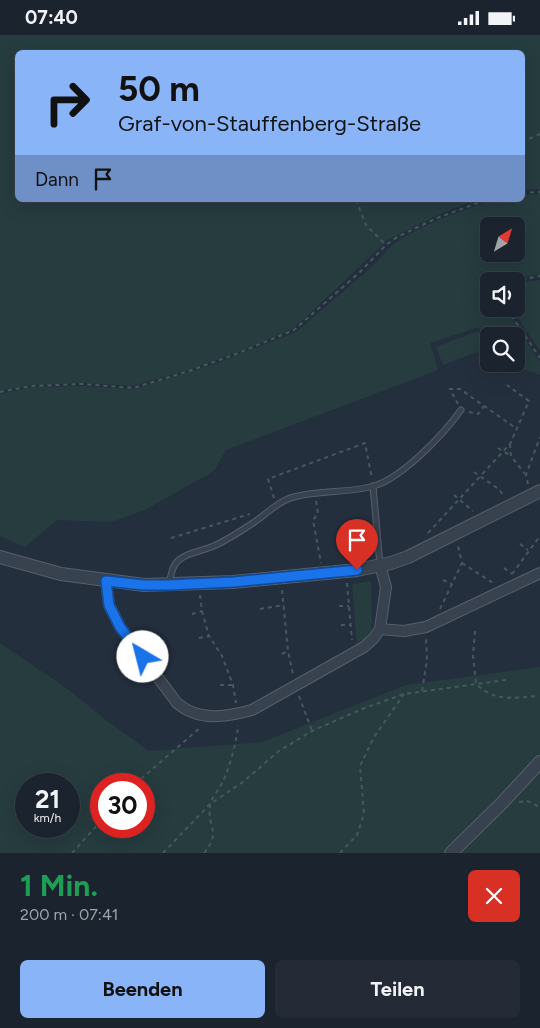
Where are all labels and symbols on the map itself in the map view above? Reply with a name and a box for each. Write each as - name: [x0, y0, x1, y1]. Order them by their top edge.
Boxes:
- north arrow: [480, 217, 525, 263]
- pin: [336, 519, 378, 570]
- position arrow: [116, 630, 168, 682]
- speed limit sign: 30: [90, 773, 155, 838]

